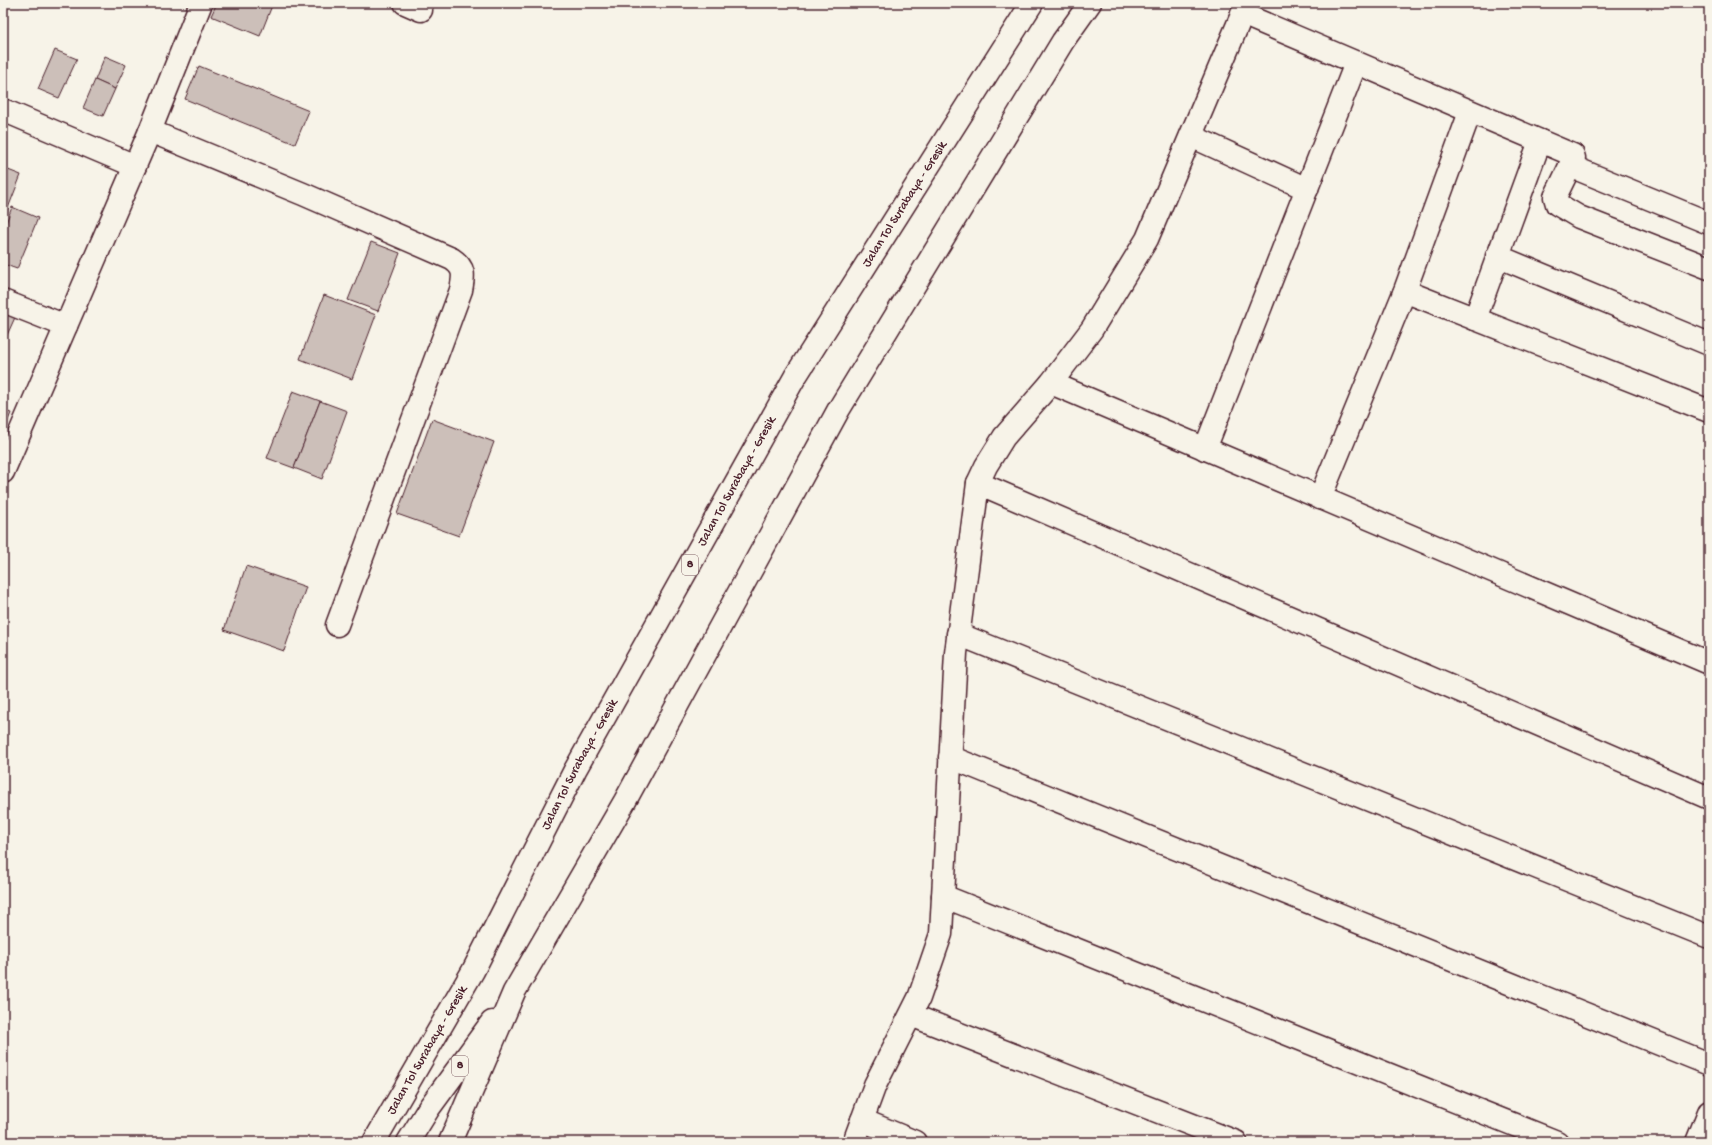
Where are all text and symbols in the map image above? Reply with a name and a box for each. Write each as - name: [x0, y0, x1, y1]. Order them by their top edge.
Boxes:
- street label: Jalan Tol Surabaya - Gresik: [859, 137, 951, 270]
- street label: Jalan Tol Surabaya - Gresik: [694, 413, 780, 549]
- road number: 8: [682, 555, 698, 575]
- street label: Jalan Tol Surabaya - Gresik: [538, 695, 621, 832]
- street label: Jalan Tol Surabaya - Gresik: [384, 982, 471, 1117]
- road number: 8: [452, 1056, 468, 1076]

